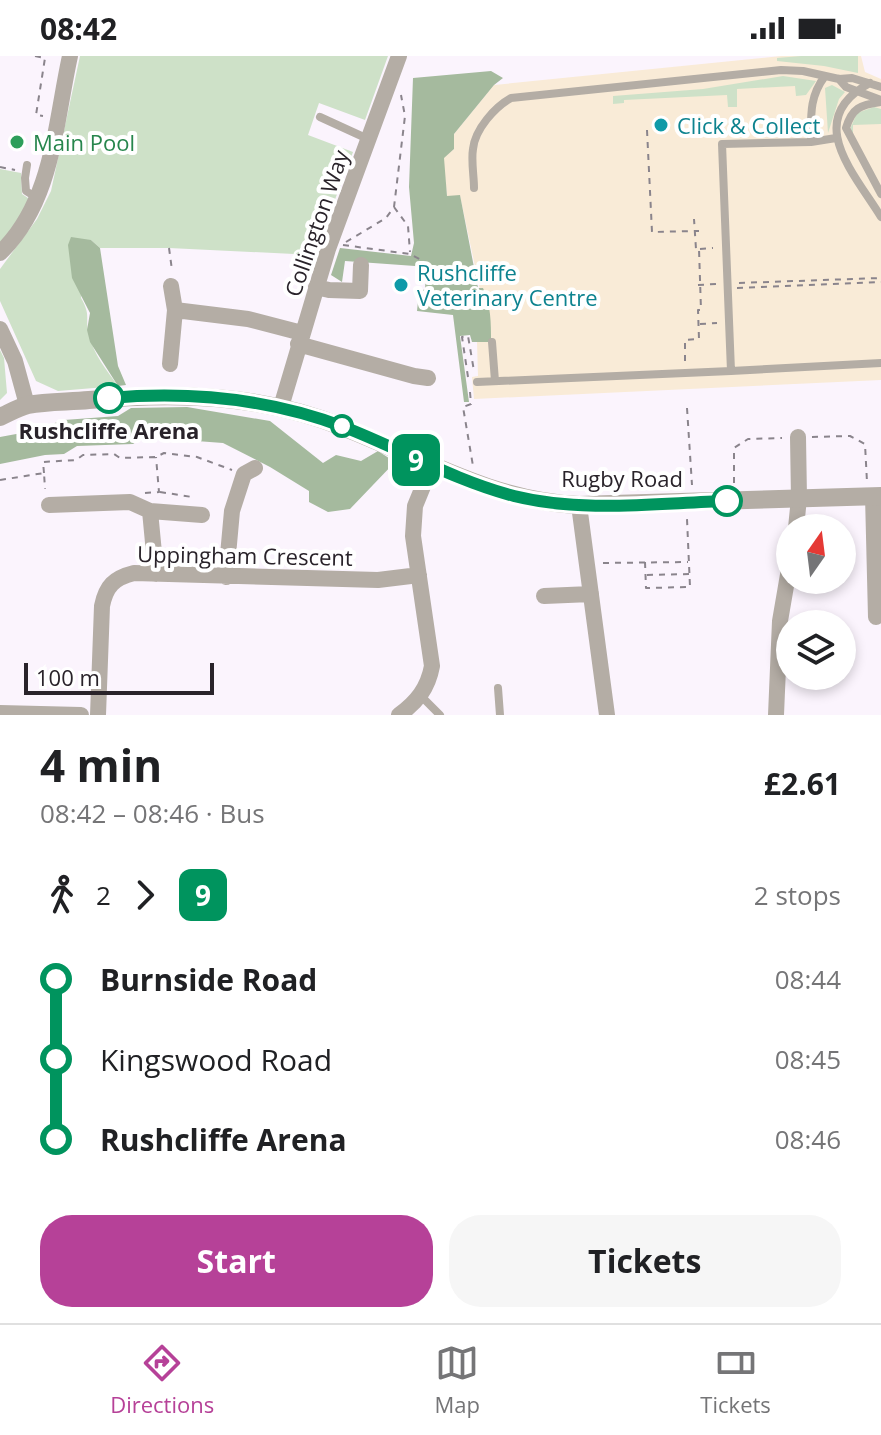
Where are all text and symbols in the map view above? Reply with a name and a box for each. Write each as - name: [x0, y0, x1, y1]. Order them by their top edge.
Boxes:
- text: 08:42: [40, 8, 117, 49]
- place label: Click & Collect: [677, 110, 821, 140]
- marker: Click & Collect: [652, 116, 670, 134]
- place label: Main Pool: [33, 127, 135, 157]
- marker: Main Pool: [8, 133, 26, 151]
- street label: Collington Way: [277, 145, 355, 300]
- place label: Rushcliffe Veterinary Centre: [417, 257, 598, 312]
- marker: Rushcliffe Veterinary Centre: [392, 276, 410, 294]
- marker: Rushcliffe Arena: [94, 383, 124, 413]
- place label: Rushcliffe Arena: [19, 415, 199, 445]
- unlabelled marker: [331, 415, 353, 437]
- line badge: 9: [390, 434, 442, 486]
- text: 9: [408, 441, 424, 479]
- street label: Rugby Road: [561, 463, 683, 493]
- unlabelled marker: [712, 486, 742, 516]
- north arrow: [776, 514, 856, 594]
- map controls: [776, 514, 856, 690]
- street label: Uppingham Crescent: [137, 538, 353, 572]
- button: layers: [776, 610, 856, 690]
- scale bar: [24, 659, 214, 695]
- text: 100 m: [36, 662, 100, 692]
- text: 4 min: [40, 735, 162, 795]
- text: £2.61: [764, 763, 841, 804]
- text: 08:42 – 08:46 · Bus: [40, 795, 265, 831]
- icon: walk: [40, 873, 84, 917]
- icon: forward: [123, 873, 167, 917]
- text: 9: [195, 876, 211, 914]
- text: 2: [96, 877, 111, 913]
- text: 2 stops: [754, 877, 841, 913]
- text: Burnside Road: [100, 959, 317, 1000]
- text: 08:44: [775, 961, 841, 997]
- text: Kingswood Road: [100, 1039, 332, 1080]
- text: 08:45: [775, 1041, 841, 1077]
- text: Rushcliffe Arena: [100, 1119, 347, 1160]
- text: 08:46: [775, 1121, 841, 1157]
- button: Start: [40, 1215, 433, 1307]
- button: Tickets: [449, 1215, 841, 1307]
- tab: Directions: [110, 1341, 214, 1419]
- tab: Map: [435, 1341, 480, 1419]
- tab: Tickets: [700, 1341, 771, 1419]

